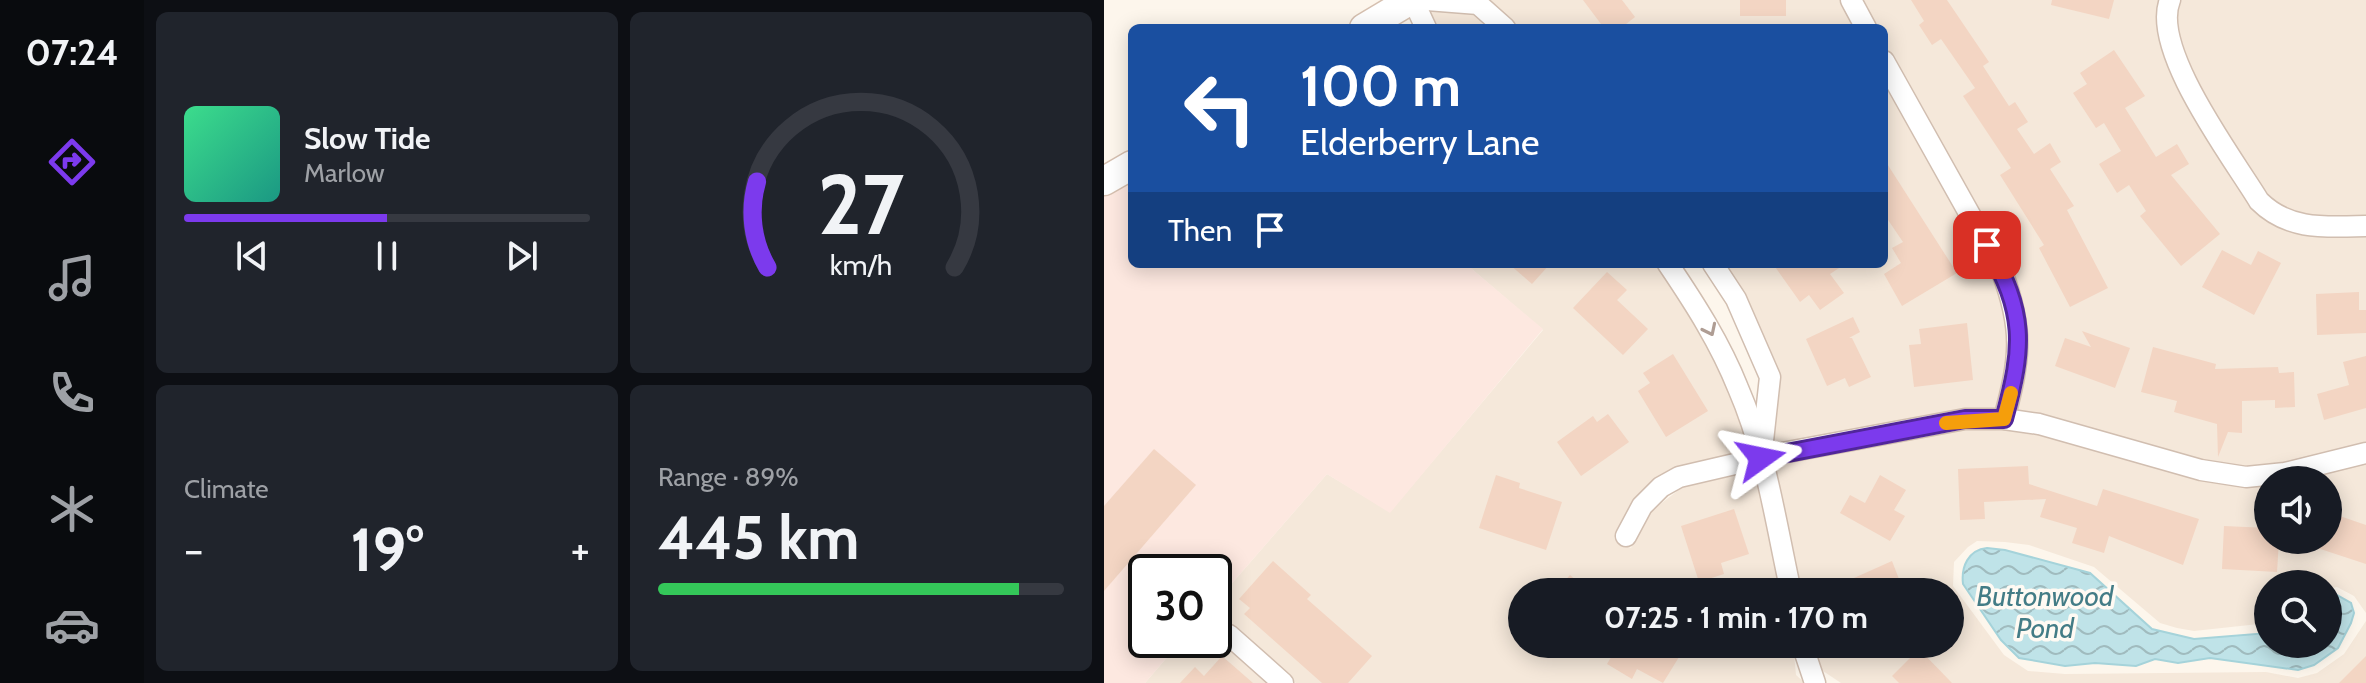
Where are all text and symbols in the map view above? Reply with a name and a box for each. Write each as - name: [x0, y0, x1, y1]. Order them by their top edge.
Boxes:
- text: 07:24: [25, 30, 119, 74]
- text: 100 m: [1300, 52, 1461, 120]
- icon: left: [1168, 56, 1272, 160]
- text: Slow Tide: [304, 120, 431, 157]
- text: Elderberry Lane: [1300, 120, 1539, 164]
- icon: directions: [44, 134, 100, 190]
- text: 27: [818, 154, 904, 255]
- text: Marlow: [304, 157, 385, 189]
- icon: arrive: [1248, 208, 1292, 252]
- pin: [1953, 211, 2021, 279]
- text: Then: [1168, 212, 1232, 249]
- icon: arrive: [1965, 223, 2009, 267]
- icon: previous: [230, 234, 274, 278]
- icon: pause: [365, 234, 409, 278]
- icon: next: [500, 234, 544, 278]
- text: km/h: [830, 247, 892, 282]
- icon: music: [44, 250, 100, 306]
- one-way arrow: [1700, 321, 1716, 336]
- icon: phone: [44, 365, 100, 421]
- position arrow: [1719, 416, 1803, 500]
- text: Range · 89%: [658, 461, 799, 493]
- map controls: [2254, 466, 2342, 658]
- button: sound: [2254, 466, 2342, 554]
- text: Climate: [184, 473, 269, 505]
- icon: climate: [44, 481, 100, 537]
- text: 445 km: [658, 501, 859, 574]
- text: 19°: [350, 513, 424, 586]
- text: −: [184, 523, 203, 576]
- text: +: [571, 523, 590, 576]
- speed limit sign: 30: [1128, 554, 1232, 658]
- button: search: [2254, 570, 2342, 658]
- water label: Buttonwood Pond: [1977, 579, 2115, 645]
- icon: car: [44, 597, 100, 653]
- text: 07:25 · 1 min · 170 m: [1604, 599, 1868, 636]

